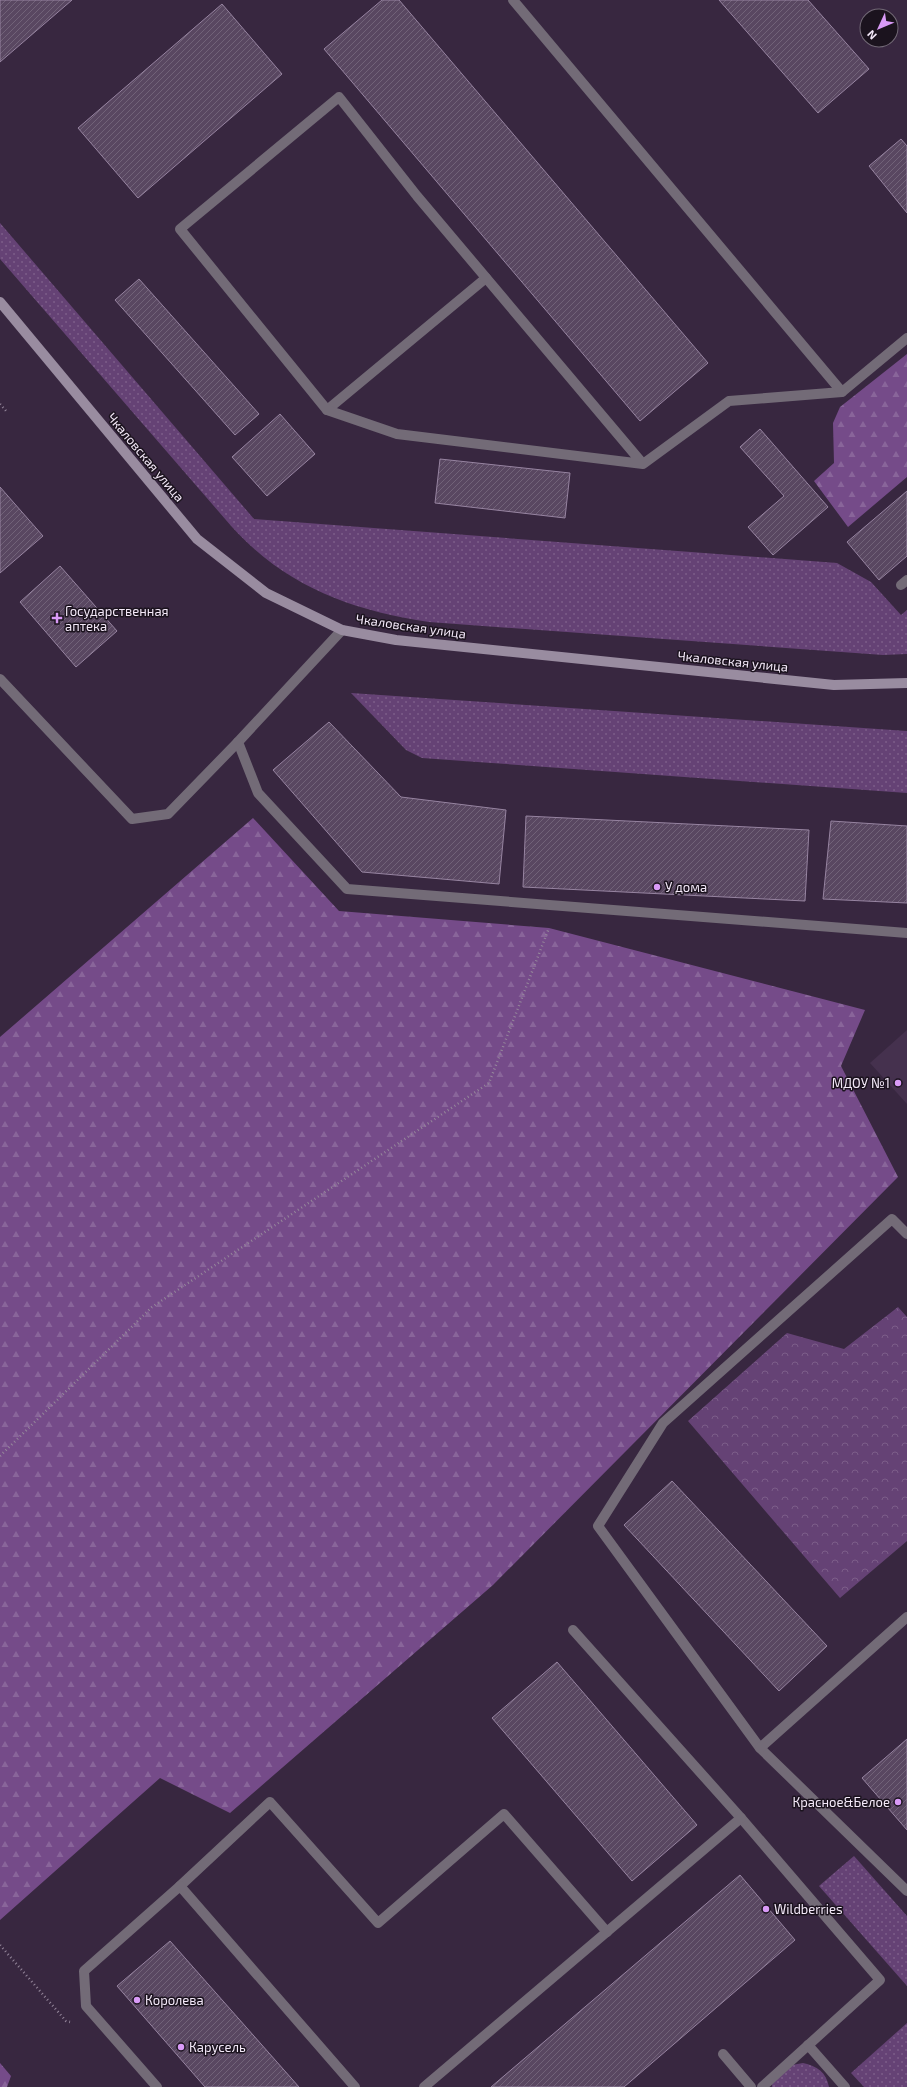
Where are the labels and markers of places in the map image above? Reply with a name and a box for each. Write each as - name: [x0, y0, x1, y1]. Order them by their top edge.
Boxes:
- place label: Государственная аптека: [65, 603, 169, 634]
- marker: Государственная аптека: [52, 613, 62, 623]
- place label: У дома: [665, 879, 707, 895]
- marker: У дома: [652, 882, 662, 892]
- place label: МДОУ №1: [832, 1075, 890, 1091]
- marker: МДОУ №1: [893, 1078, 903, 1088]
- place label: Красное&Белое: [792, 1794, 890, 1810]
- marker: Красное&Белое: [893, 1797, 903, 1807]
- place label: Wildberries: [774, 1901, 842, 1917]
- marker: Wildberries: [761, 1904, 771, 1914]
- place label: Королева: [145, 1992, 204, 2008]
- marker: Королева: [132, 1995, 142, 2005]
- place label: Карусель: [189, 2039, 246, 2055]
- marker: Карусель: [176, 2042, 186, 2052]

